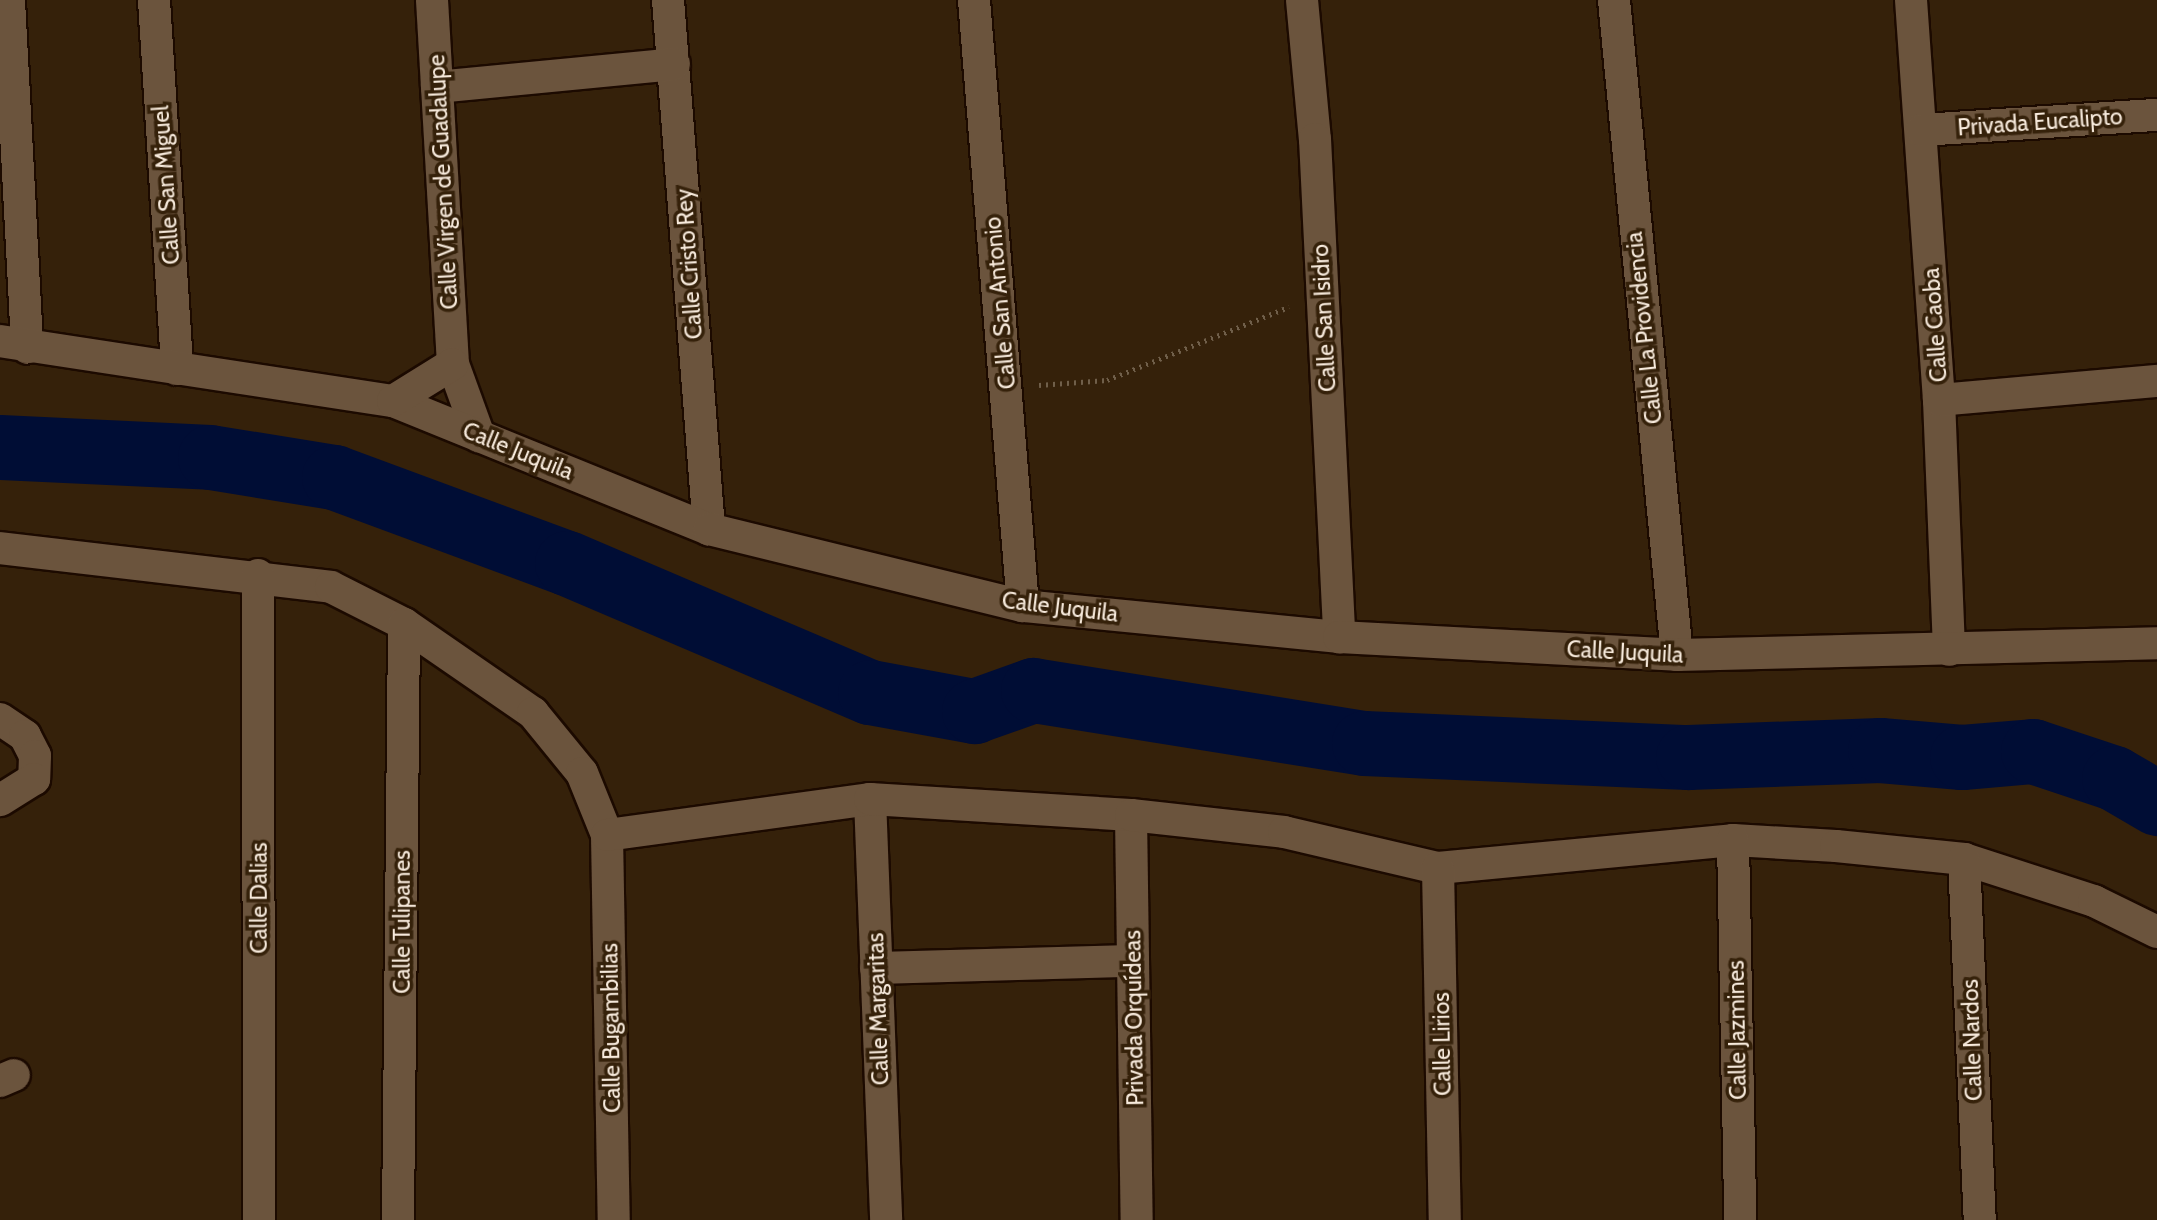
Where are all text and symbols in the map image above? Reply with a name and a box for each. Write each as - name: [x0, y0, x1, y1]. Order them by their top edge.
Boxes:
- street label: Calle Virgen de Guadalupe: [423, 54, 463, 310]
- street label: Privada Eucalipto: [1957, 102, 2123, 142]
- street label: Calle San Miguel: [147, 105, 185, 265]
- street label: Calle Cristo Rey: [670, 188, 708, 340]
- street label: Calle San Antonio: [979, 216, 1021, 390]
- street label: Calle La Providencia: [1620, 231, 1668, 425]
- street label: Calle San Isidro: [1306, 243, 1342, 393]
- street label: Calle Caoba: [1917, 267, 1953, 383]
- street label: Calle Juquila: [459, 416, 577, 486]
- street label: Calle Juquila: [1000, 586, 1120, 628]
- street label: Calle Juquila: [1566, 635, 1684, 669]
- street label: Calle Dalias: [245, 842, 273, 954]
- street label: Calle Tulipanes: [388, 850, 416, 994]
- street label: Privada Orquídeas: [1119, 930, 1149, 1106]
- street label: Calle Margaritas: [862, 932, 894, 1086]
- street label: Calle Bugambilias: [596, 943, 626, 1113]
- street label: Calle Jazmines: [1722, 960, 1752, 1100]
- street label: Calle Nardos: [1956, 979, 1988, 1101]
- street label: Calle Lirios: [1427, 992, 1457, 1096]

